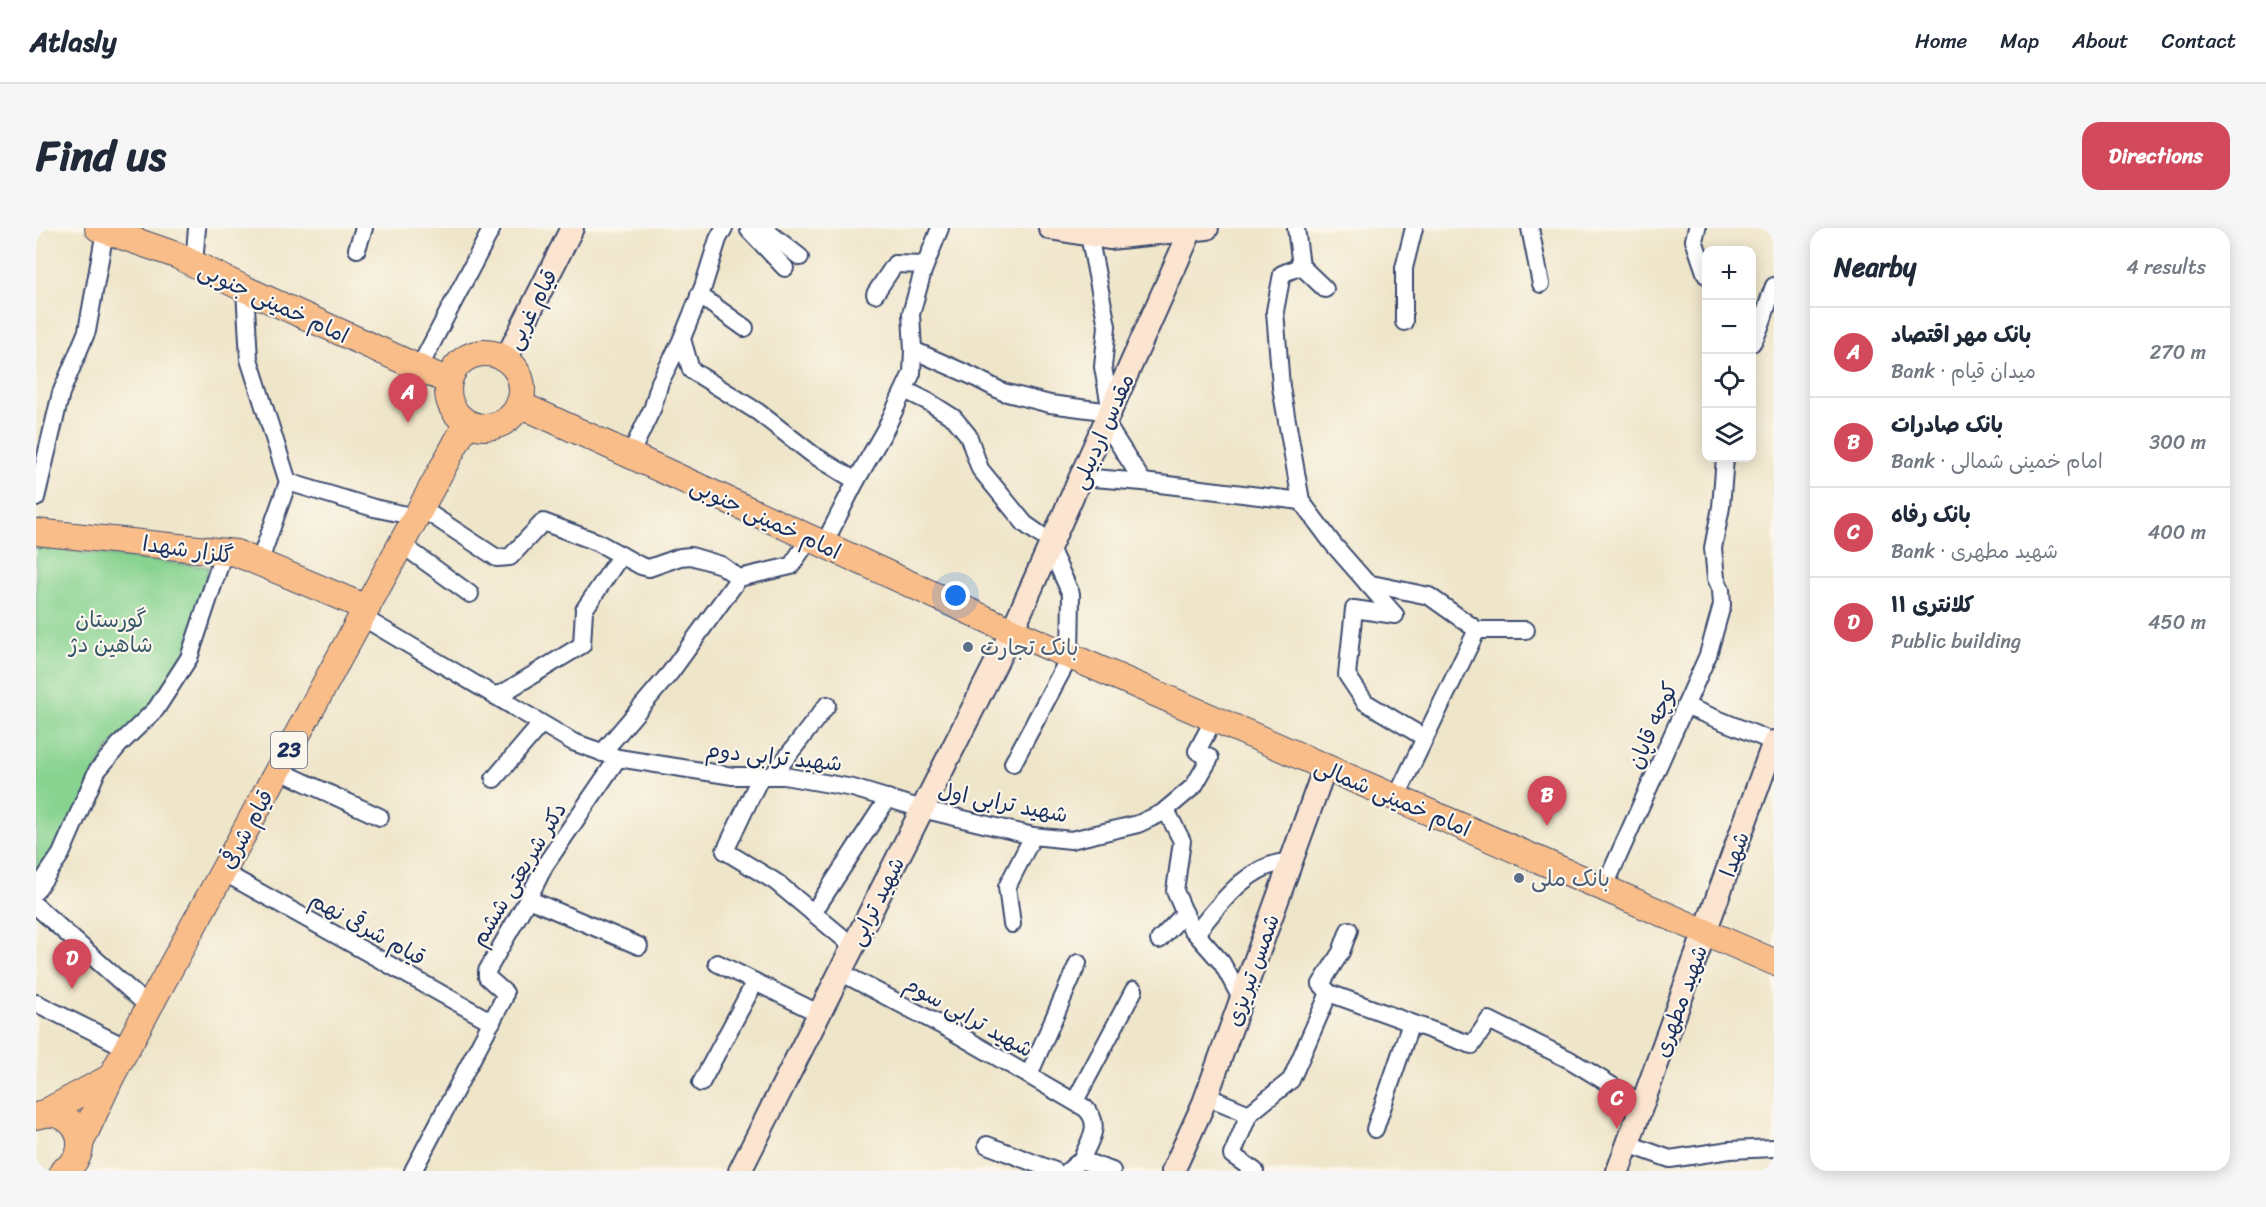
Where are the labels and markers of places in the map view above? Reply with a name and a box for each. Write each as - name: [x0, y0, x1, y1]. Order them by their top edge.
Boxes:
- pin: A: [388, 374, 428, 423]
- place label: بانک تجارت: [980, 628, 1078, 667]
- marker: بانک تجارت: [961, 640, 975, 654]
- pin: B: [1528, 776, 1566, 826]
- place label: بانک ملی: [1531, 859, 1610, 898]
- marker: بانک ملی: [1512, 871, 1526, 885]
- pin: D: [52, 940, 92, 989]
- pin: C: [1598, 1080, 1636, 1129]

